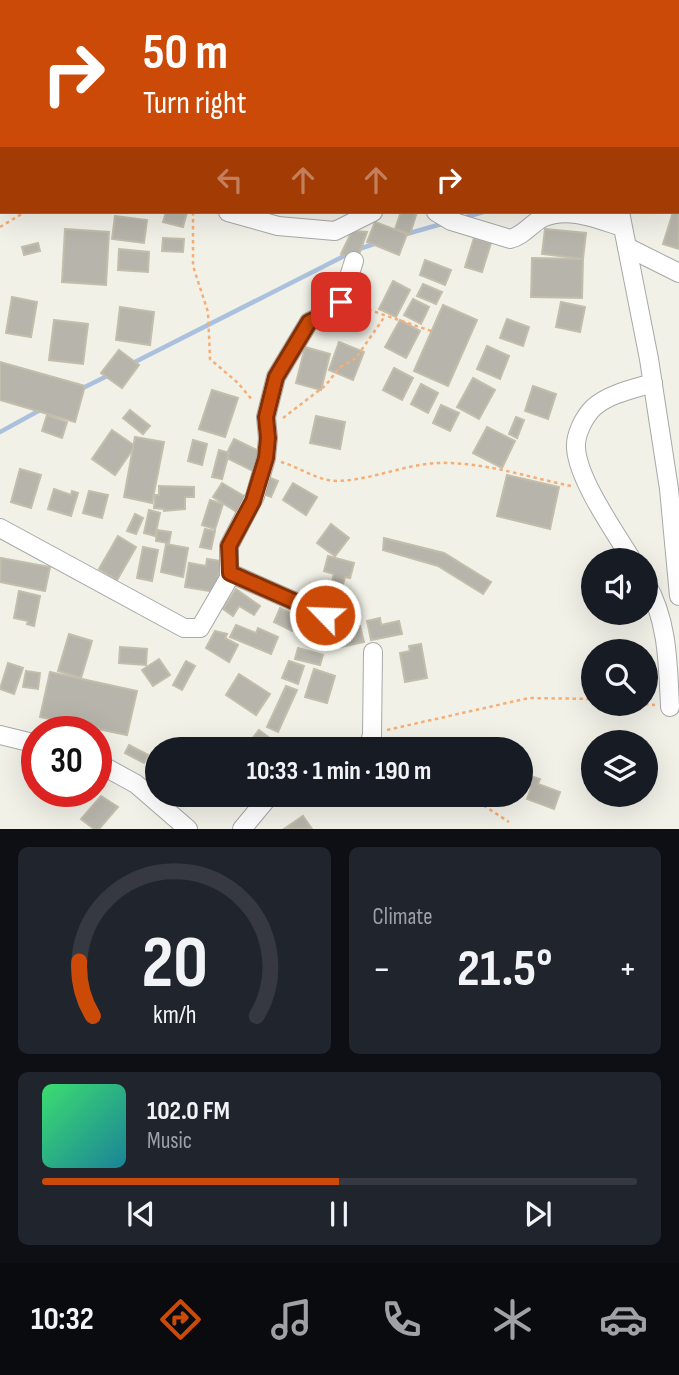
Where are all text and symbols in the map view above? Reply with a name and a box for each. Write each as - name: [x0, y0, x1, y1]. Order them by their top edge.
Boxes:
- text: 50 m: [143, 24, 228, 83]
- icon: right: [28, 28, 119, 119]
- text: Turn right: [143, 84, 247, 123]
- icon: left: [211, 161, 249, 199]
- icon: ahead: [284, 161, 322, 199]
- icon: ahead: [357, 161, 395, 199]
- icon: right: [430, 161, 468, 199]
- pin: [311, 272, 371, 332]
- icon: arrive: [322, 283, 360, 321]
- map controls: [581, 548, 658, 807]
- button: sound: [581, 548, 658, 625]
- position arrow: [288, 578, 362, 652]
- button: search: [581, 639, 658, 716]
- speed limit sign: 30: [21, 716, 112, 807]
- button: layers: [581, 730, 658, 807]
- text: 10:33 · 1 min · 190 m: [247, 756, 431, 787]
- text: Climate: [373, 903, 432, 931]
- text: 20: [141, 921, 208, 1009]
- text: 21.5°: [457, 938, 552, 1001]
- text: −: [373, 947, 391, 992]
- text: +: [618, 947, 637, 992]
- text: km/h: [153, 1000, 196, 1031]
- text: 102.0 FM: [147, 1096, 230, 1127]
- text: Music: [147, 1127, 192, 1155]
- icon: previous: [122, 1195, 160, 1233]
- icon: pause: [320, 1195, 358, 1233]
- icon: next: [519, 1195, 557, 1233]
- icon: directions: [156, 1295, 205, 1344]
- icon: music: [267, 1295, 316, 1344]
- icon: phone: [377, 1295, 426, 1344]
- icon: climate: [488, 1295, 537, 1344]
- icon: car: [599, 1295, 648, 1344]
- text: 10:32: [31, 1300, 94, 1339]

